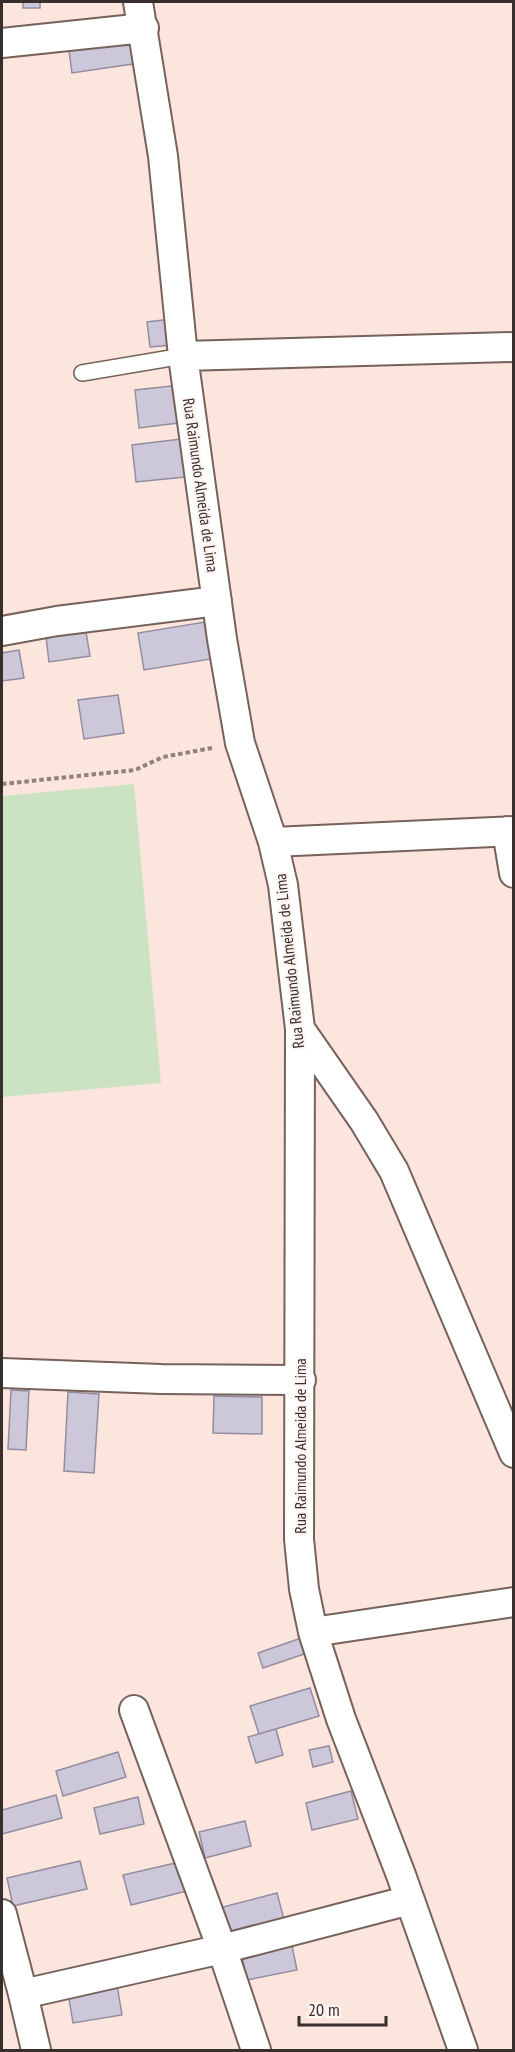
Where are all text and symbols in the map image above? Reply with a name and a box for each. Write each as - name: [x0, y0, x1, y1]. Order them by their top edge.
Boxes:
- street label: Rua Raimundo Almeida de Lima: [179, 397, 223, 573]
- street label: Rua Raimundo Almeida de Lima: [270, 873, 308, 1049]
- street label: Rua Raimundo Almeida de Lima: [290, 1358, 310, 1534]
- scale bar: [299, 1989, 386, 2027]
- text: 20 m: [308, 1998, 340, 2021]

